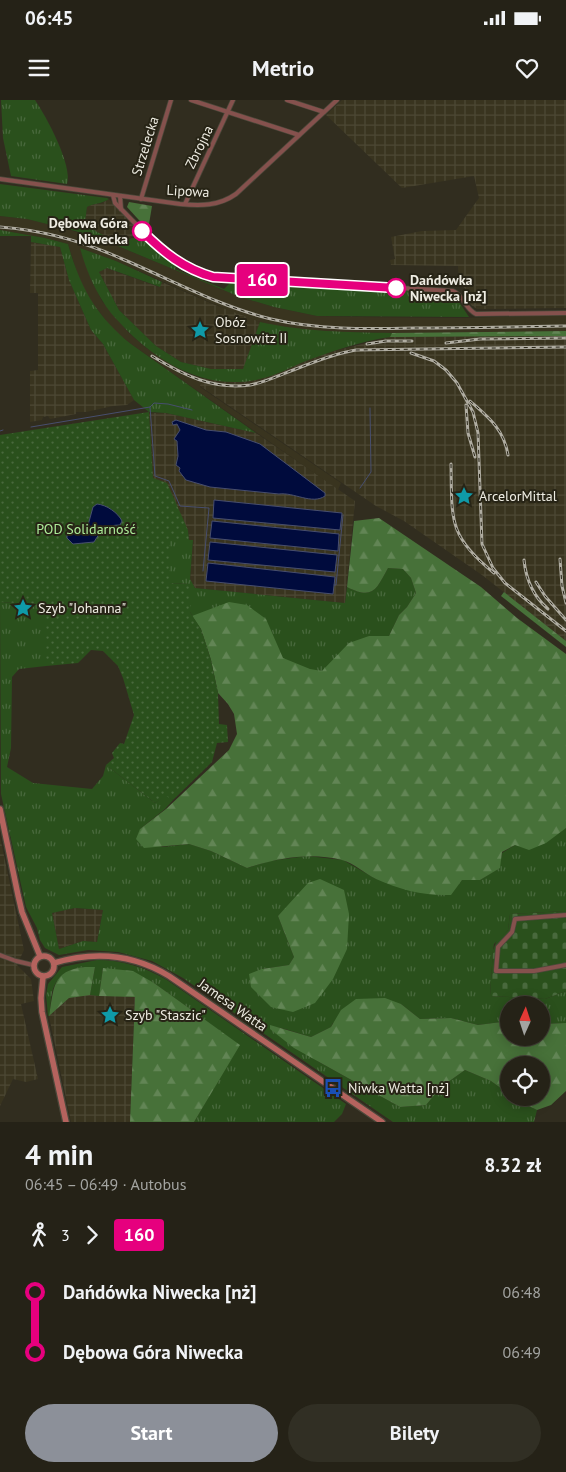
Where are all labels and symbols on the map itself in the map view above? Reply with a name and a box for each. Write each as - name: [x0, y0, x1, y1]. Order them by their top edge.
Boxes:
- street label: Strzelecka: [127, 114, 163, 178]
- street label: Zbrojna: [181, 122, 217, 172]
- street label: Lipowa: [166, 181, 210, 201]
- place label: Dębowa Góra Niwecka: [49, 214, 128, 248]
- marker: Dębowa Góra Niwecka: [132, 221, 152, 241]
- line badge: 160: [233, 264, 291, 296]
- place label: Dańdówka Niwecka [nż]: [410, 271, 487, 305]
- marker: Dańdówka Niwecka [nż]: [386, 278, 406, 298]
- place label: Obóz Sosnowitz II: [215, 313, 287, 347]
- place icon: Obóz Sosnowitz II: [189, 319, 211, 341]
- place icon: ArcelorMittal: [453, 485, 475, 507]
- place label: ArcelorMittal: [479, 487, 557, 505]
- park label: POD Solidarność: [36, 520, 136, 538]
- place icon: Szyb "Johanna": [12, 597, 34, 619]
- place label: Szyb "Johanna": [38, 599, 126, 617]
- street label: Jamesa Watta: [194, 974, 271, 1035]
- north arrow: [500, 996, 550, 1046]
- place icon: Szyb "Staszic": [99, 1004, 121, 1026]
- place label: Szyb "Staszic": [125, 1006, 206, 1024]
- bus stop icon: Niwka Watta [nż]: [322, 1077, 344, 1099]
- place label: Niwka Watta [nż]: [348, 1079, 449, 1097]

